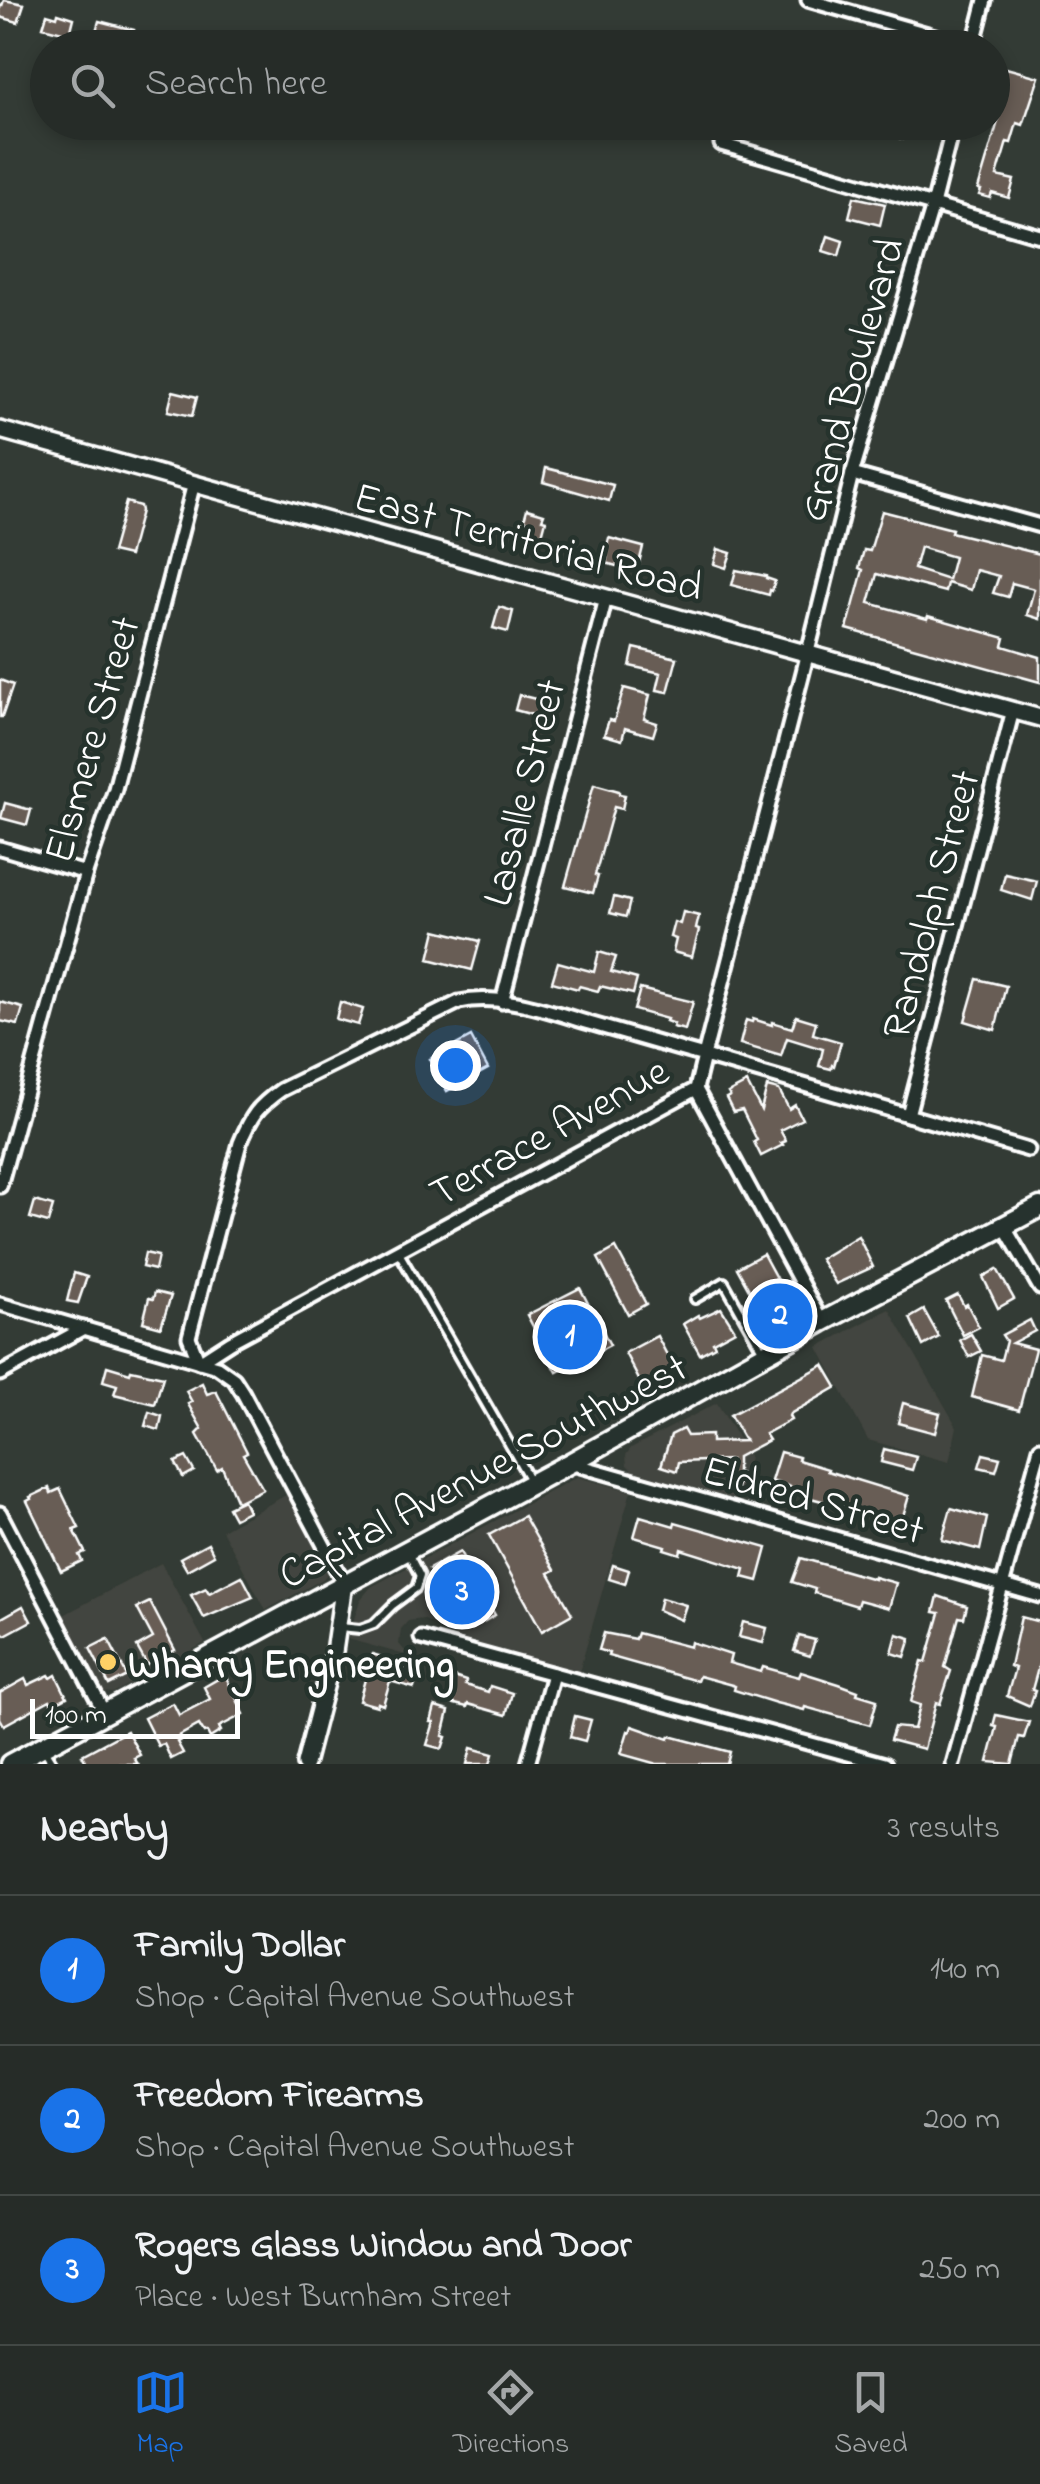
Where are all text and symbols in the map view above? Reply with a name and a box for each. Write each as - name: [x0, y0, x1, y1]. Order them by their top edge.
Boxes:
- search box: [30, 30, 1010, 140]
- text: Search here: [145, 57, 327, 113]
- icon: search: [65, 58, 120, 113]
- street label: Grand Boulevard: [784, 231, 923, 529]
- street label: East Territorial Road: [347, 468, 709, 620]
- street label: Elsmere Street: [30, 610, 159, 870]
- street label: Lasalle Street: [469, 673, 584, 913]
- street label: Randolph Street: [868, 764, 998, 1046]
- your location: [430, 1040, 481, 1091]
- street label: Terrace Avenue: [419, 1043, 681, 1225]
- pin: 2: [748, 1278, 812, 1354]
- pin: 1: [538, 1300, 602, 1374]
- street label: Capital Avenue Southwest: [269, 1339, 699, 1607]
- street label: Eldred Street: [695, 1442, 931, 1563]
- pin: 3: [430, 1554, 494, 1630]
- place label: Wharry Engineering: [128, 1636, 454, 1698]
- marker: Wharry Engineering: [97, 1651, 119, 1673]
- scale bar: [30, 1694, 240, 1738]
- text: 100 m: [45, 1696, 107, 1737]
- text: Nearby: [40, 1799, 168, 1860]
- text: 3 results: [888, 1806, 1000, 1853]
- text: Family Dollar: [135, 1919, 345, 1975]
- text: 1: [67, 1947, 78, 1994]
- text: 140 m: [930, 1947, 1000, 1994]
- text: Shop · Capital Avenue Southwest: [135, 1975, 574, 2022]
- text: Freedom Firearms: [135, 2069, 424, 2125]
- text: 2: [65, 2097, 80, 2144]
- text: 200 m: [924, 2097, 1000, 2144]
- text: Shop · Capital Avenue Southwest: [135, 2125, 574, 2172]
- text: Rogers Glass Window and Door: [135, 2219, 631, 2275]
- text: 3: [66, 2247, 79, 2294]
- text: 250 m: [919, 2247, 1000, 2294]
- text: Place · West Burnham Street: [135, 2275, 511, 2322]
- tab: Map: [133, 2365, 188, 2466]
- tab: Directions: [453, 2365, 569, 2466]
- tab: Saved: [834, 2365, 907, 2466]

